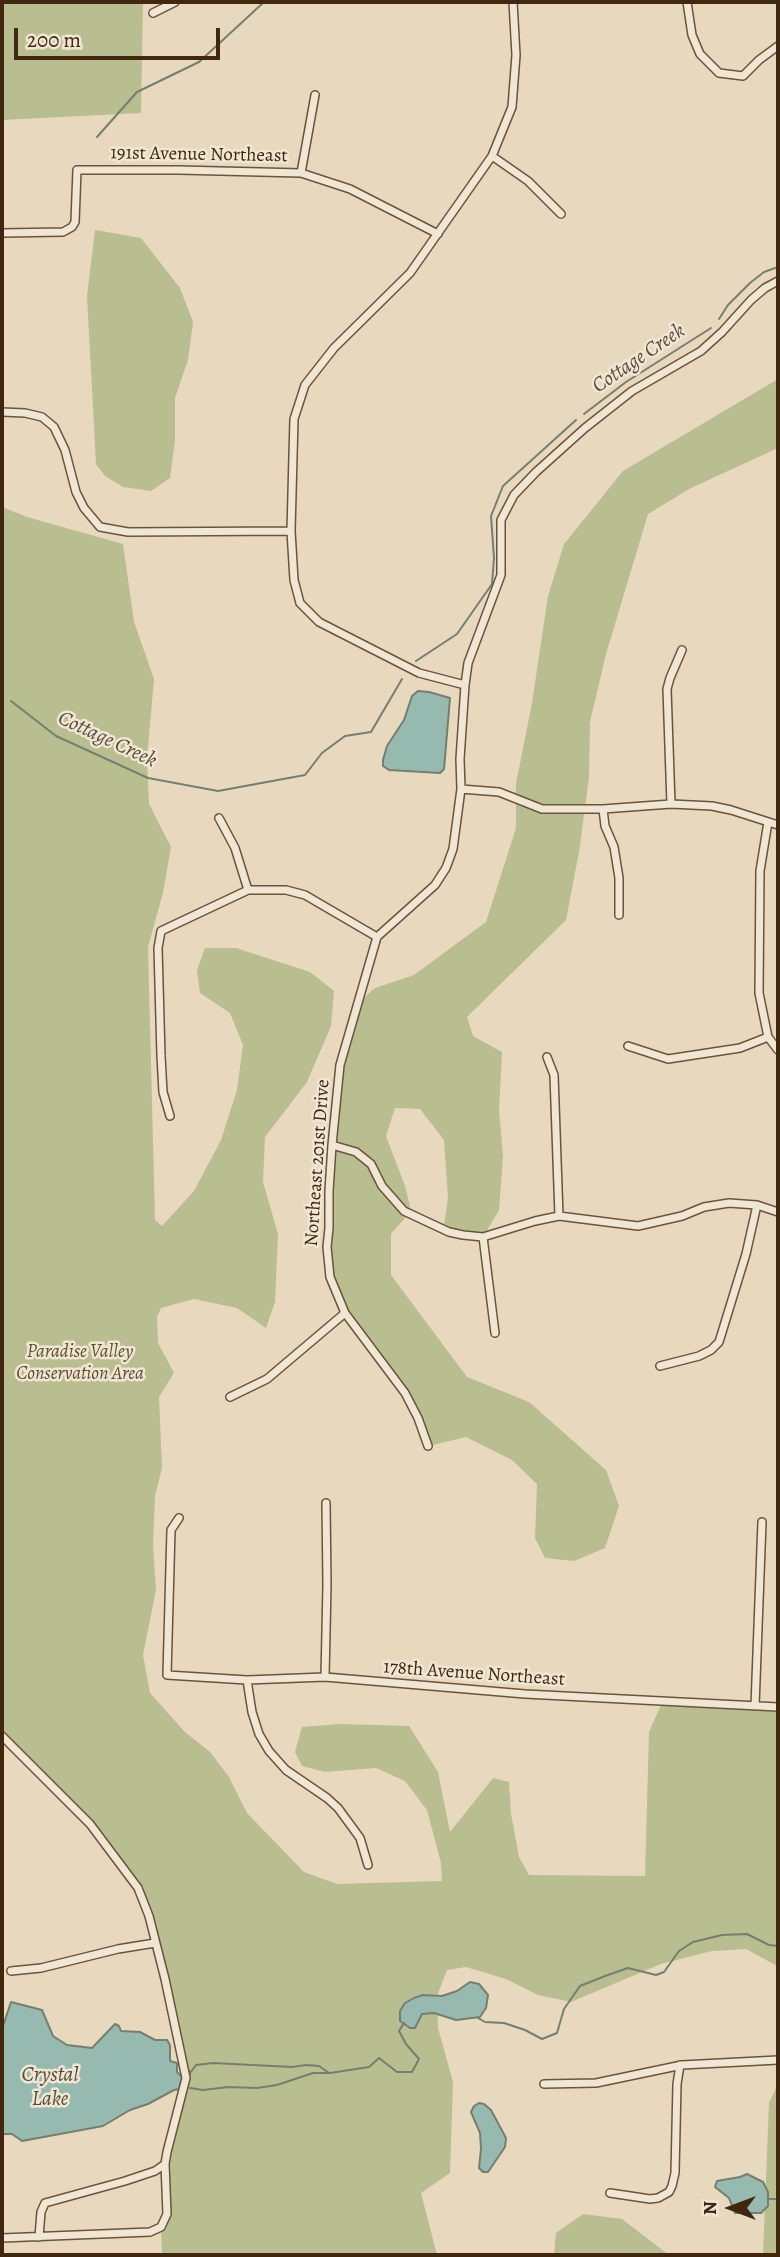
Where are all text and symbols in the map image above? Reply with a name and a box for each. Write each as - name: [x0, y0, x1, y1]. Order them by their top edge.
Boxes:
- scale bar: [18, 14, 224, 58]
- text: 200 m: [27, 26, 81, 54]
- street label: 191st Avenue Northeast: [110, 142, 288, 168]
- water label: Cottage Creek: [588, 319, 690, 399]
- water label: Cottage Creek: [54, 706, 160, 774]
- street label: Northeast 201st Drive: [301, 1079, 335, 1247]
- park label: Paradise Valley Conservation Area: [16, 1341, 144, 1385]
- street label: 178th Avenue Northeast: [382, 1656, 566, 1692]
- water label: Crystal Lake: [22, 2063, 78, 2113]
- north arrow: [696, 2173, 766, 2243]
- text: N: [697, 2201, 723, 2215]

